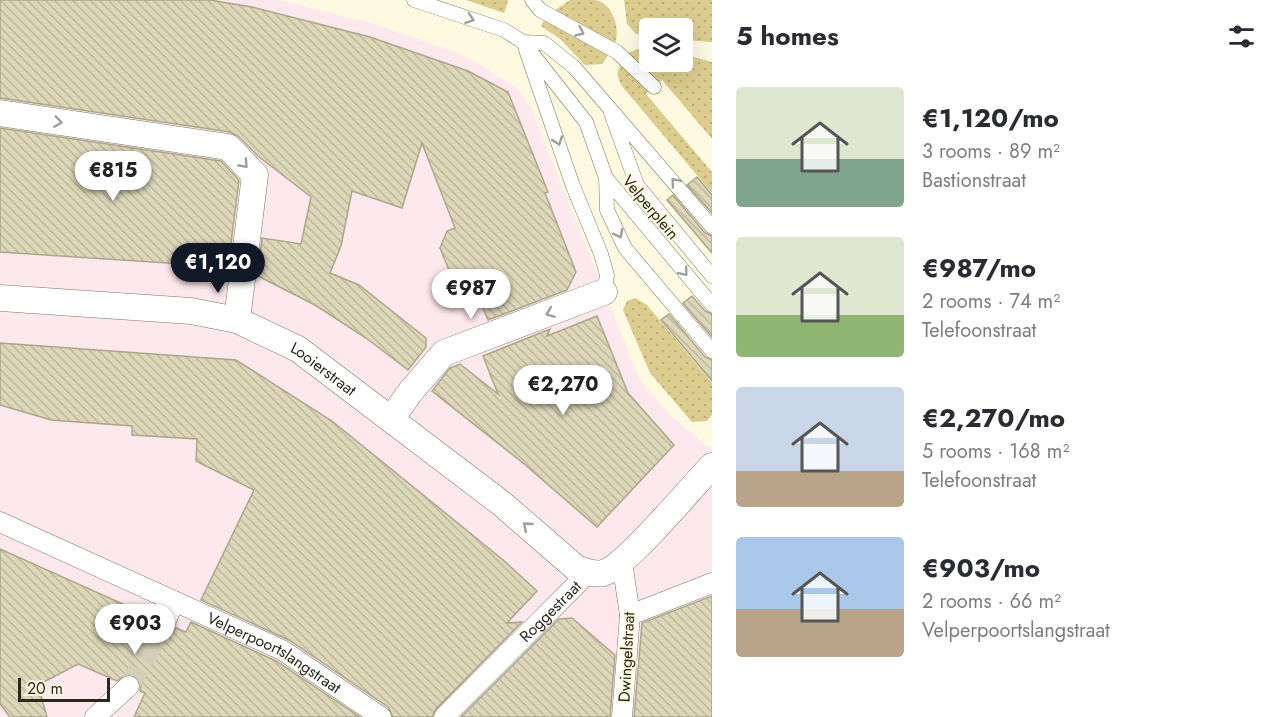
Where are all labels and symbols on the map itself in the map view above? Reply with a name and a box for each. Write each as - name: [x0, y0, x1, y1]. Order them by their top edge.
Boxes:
- one-way arrow: [464, 11, 475, 24]
- one-way arrow: [574, 25, 585, 37]
- one-way arrow: [53, 115, 62, 127]
- one-way arrow: [550, 135, 563, 146]
- pin: €815: [77, 151, 149, 202]
- one-way arrow: [237, 157, 248, 167]
- street label: Velperplein: [617, 170, 684, 244]
- one-way arrow: [671, 178, 682, 189]
- one-way arrow: [611, 228, 623, 239]
- pin: €1,120: [169, 243, 267, 294]
- one-way arrow: [677, 265, 688, 276]
- pin: €987: [435, 269, 507, 320]
- one-way arrow: [545, 306, 556, 318]
- street label: Looierstraat: [287, 336, 361, 402]
- pin: €2,270: [514, 365, 612, 416]
- one-way arrow: [523, 522, 534, 533]
- street label: Roggestraat: [514, 575, 587, 647]
- pin: €903: [99, 604, 171, 655]
- street label: Velperpoortslangstraat: [203, 607, 346, 699]
- street label: Dwingelstraat: [613, 611, 640, 703]
- scale bar: [18, 675, 110, 702]

